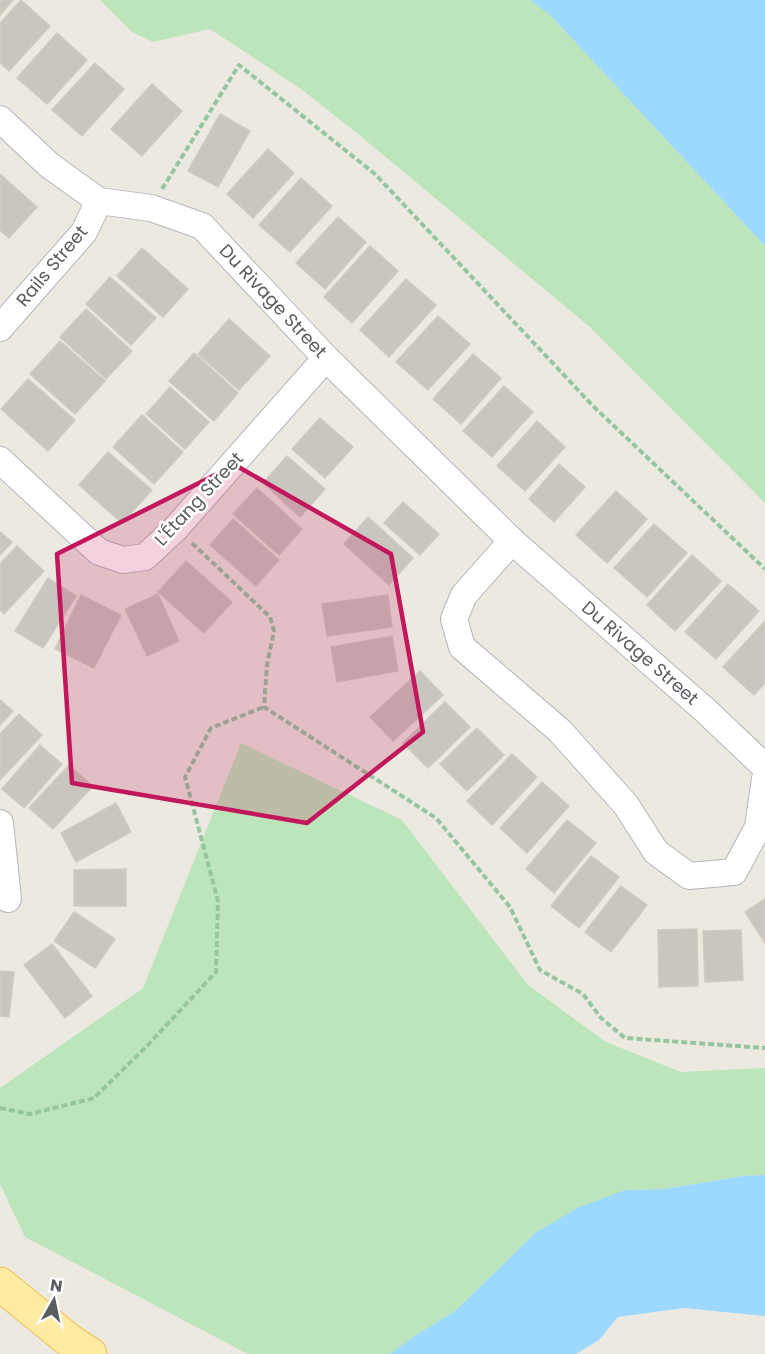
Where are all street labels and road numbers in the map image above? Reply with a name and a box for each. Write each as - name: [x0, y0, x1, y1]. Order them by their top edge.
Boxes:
- street label: Rails Street: [10, 220, 93, 312]
- street label: Du Rivage Street: [214, 238, 333, 363]
- street label: L'Étang Street: [149, 446, 249, 551]
- street label: Du Rivage Street: [576, 595, 704, 710]

